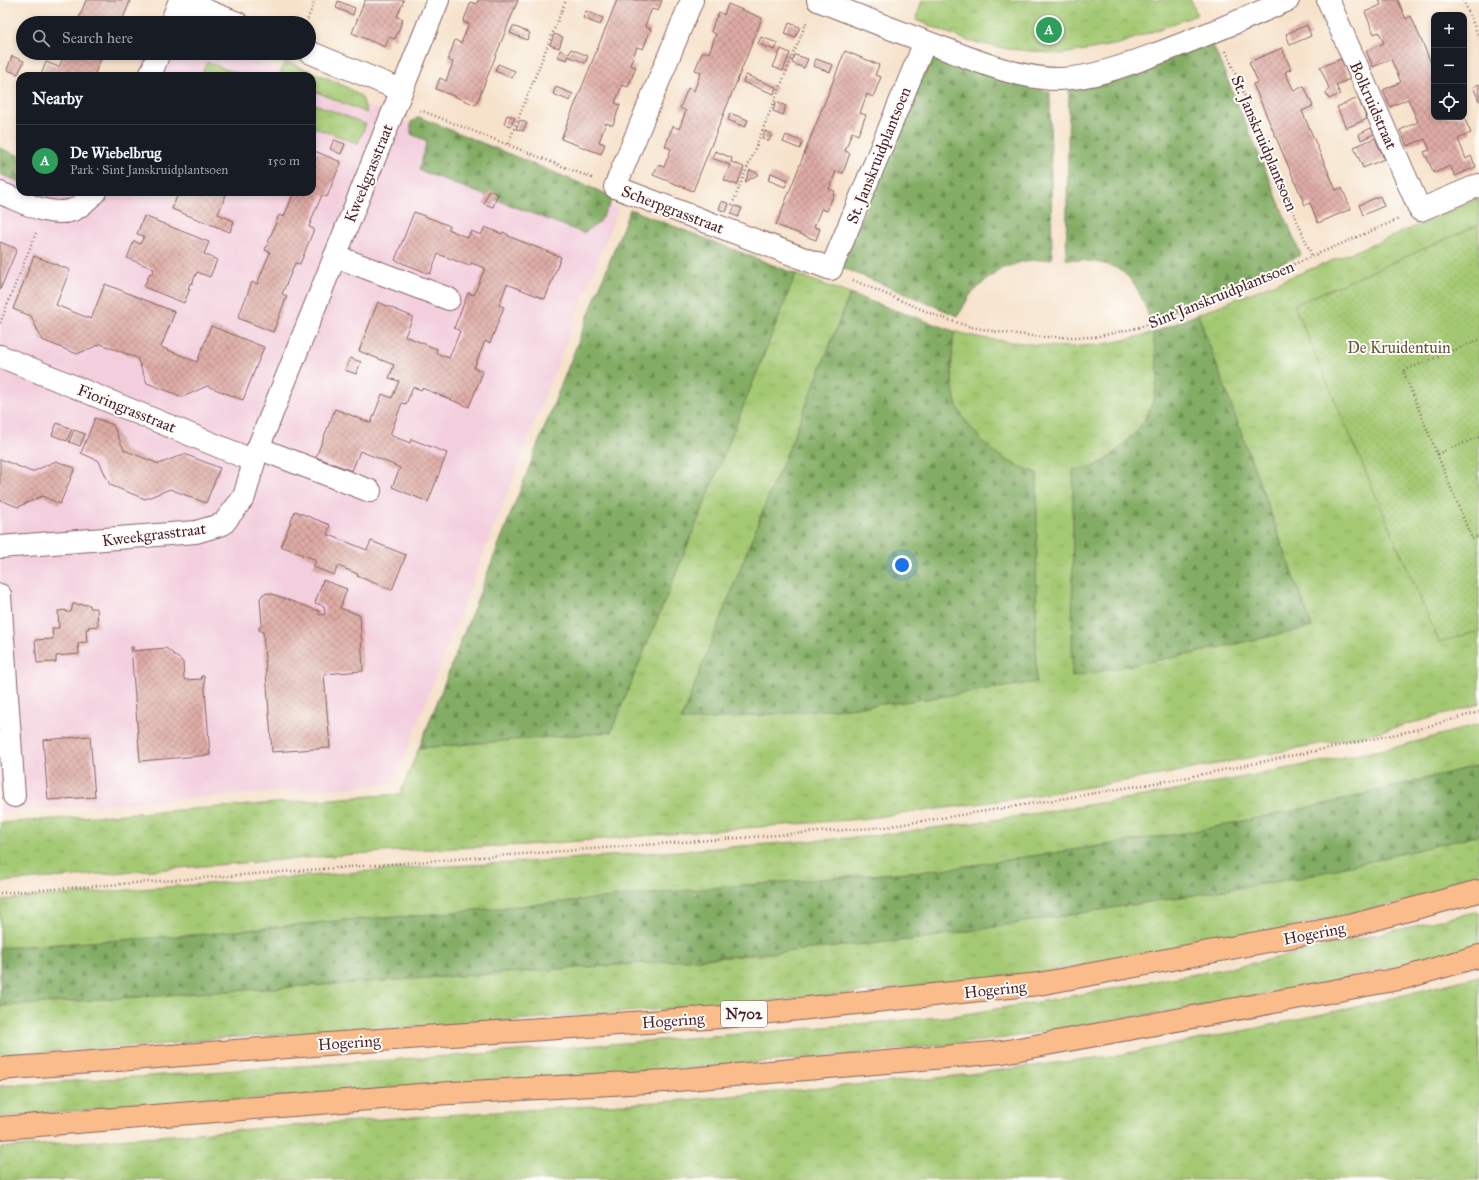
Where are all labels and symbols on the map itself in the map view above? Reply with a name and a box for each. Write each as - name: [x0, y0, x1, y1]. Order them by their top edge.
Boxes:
- pin: A: [1036, 15, 1062, 45]
- street label: Bolkruidstraat: [1346, 58, 1401, 152]
- street label: St. Janskruidplantsoen: [1226, 72, 1302, 215]
- street label: St. Janskruidplantsoen: [842, 84, 916, 227]
- street label: Kweekgrasstraat: [340, 121, 398, 226]
- street label: Scherpgrasstraat: [619, 181, 727, 239]
- street label: Sint Janskruidplantsoen: [1145, 256, 1298, 333]
- park label: De Kruidentuin: [1347, 338, 1451, 357]
- street label: Fioringrasstraat: [74, 380, 179, 438]
- street label: Kweekgrasstraat: [101, 519, 208, 551]
- your location: [892, 555, 912, 575]
- street label: Hogering: [1282, 918, 1347, 950]
- street label: Hogering: [963, 977, 1028, 1003]
- road number: N702: [721, 1001, 767, 1027]
- street label: Hogering: [641, 1009, 705, 1033]
- street label: Hogering: [317, 1031, 381, 1055]

